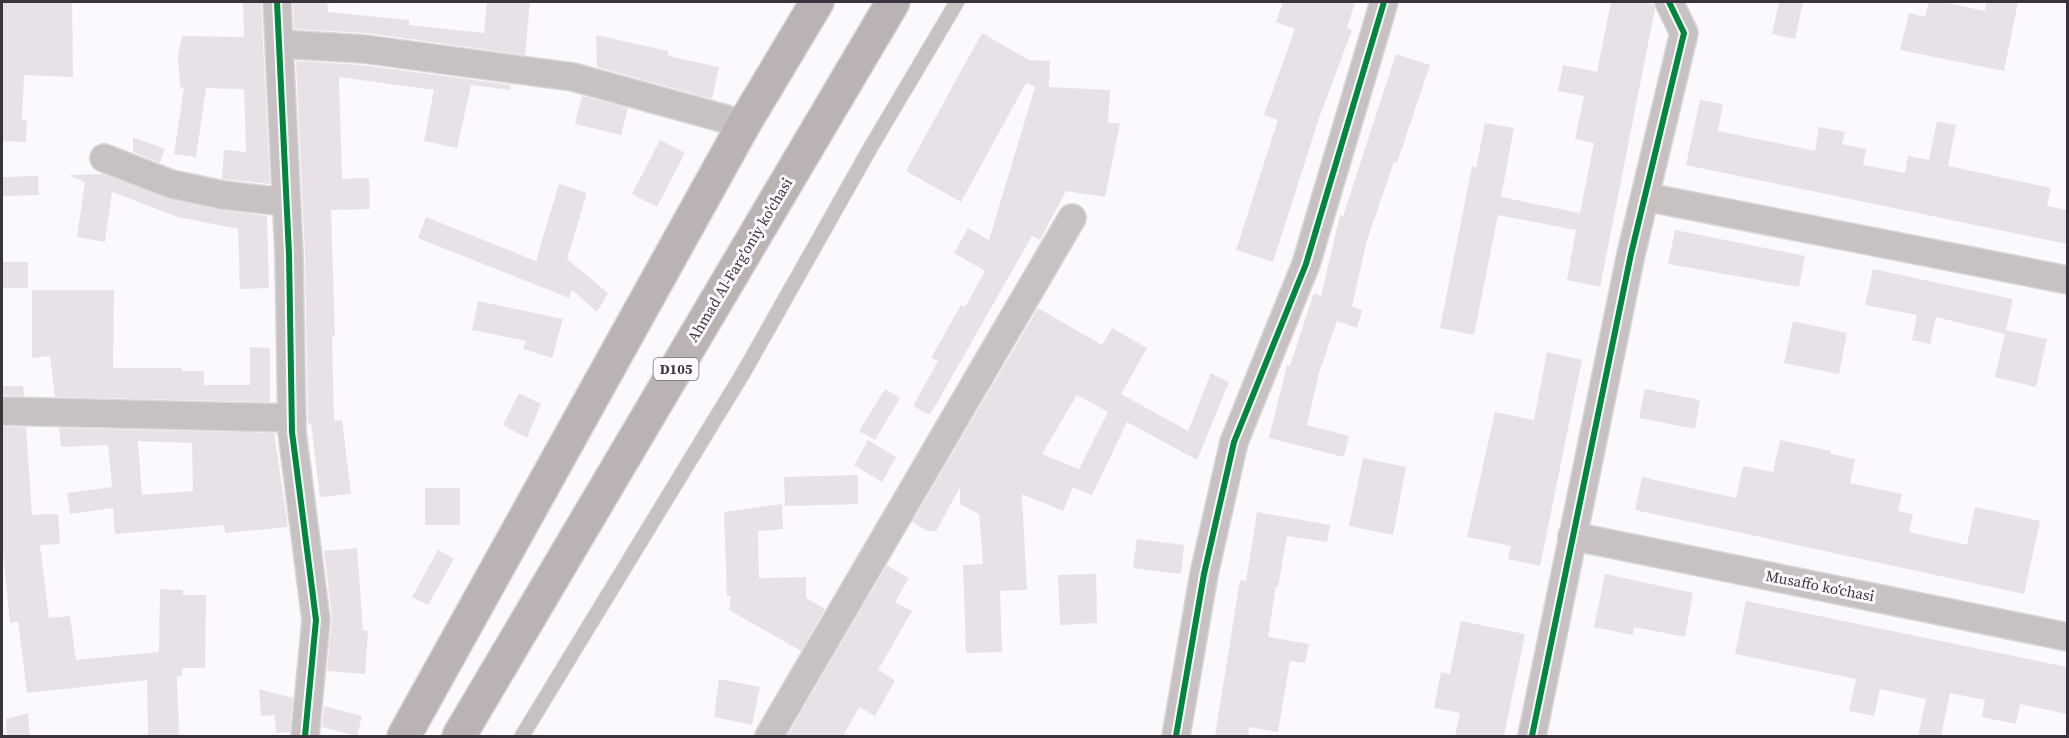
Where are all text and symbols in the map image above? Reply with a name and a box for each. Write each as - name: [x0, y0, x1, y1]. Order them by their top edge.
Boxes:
- street label: Ahmad Al-Farg'oniy ko'chasi: [682, 174, 797, 346]
- road number: D105: [654, 358, 698, 380]
- street label: Musaffo koʻchasi: [1764, 565, 1876, 606]

